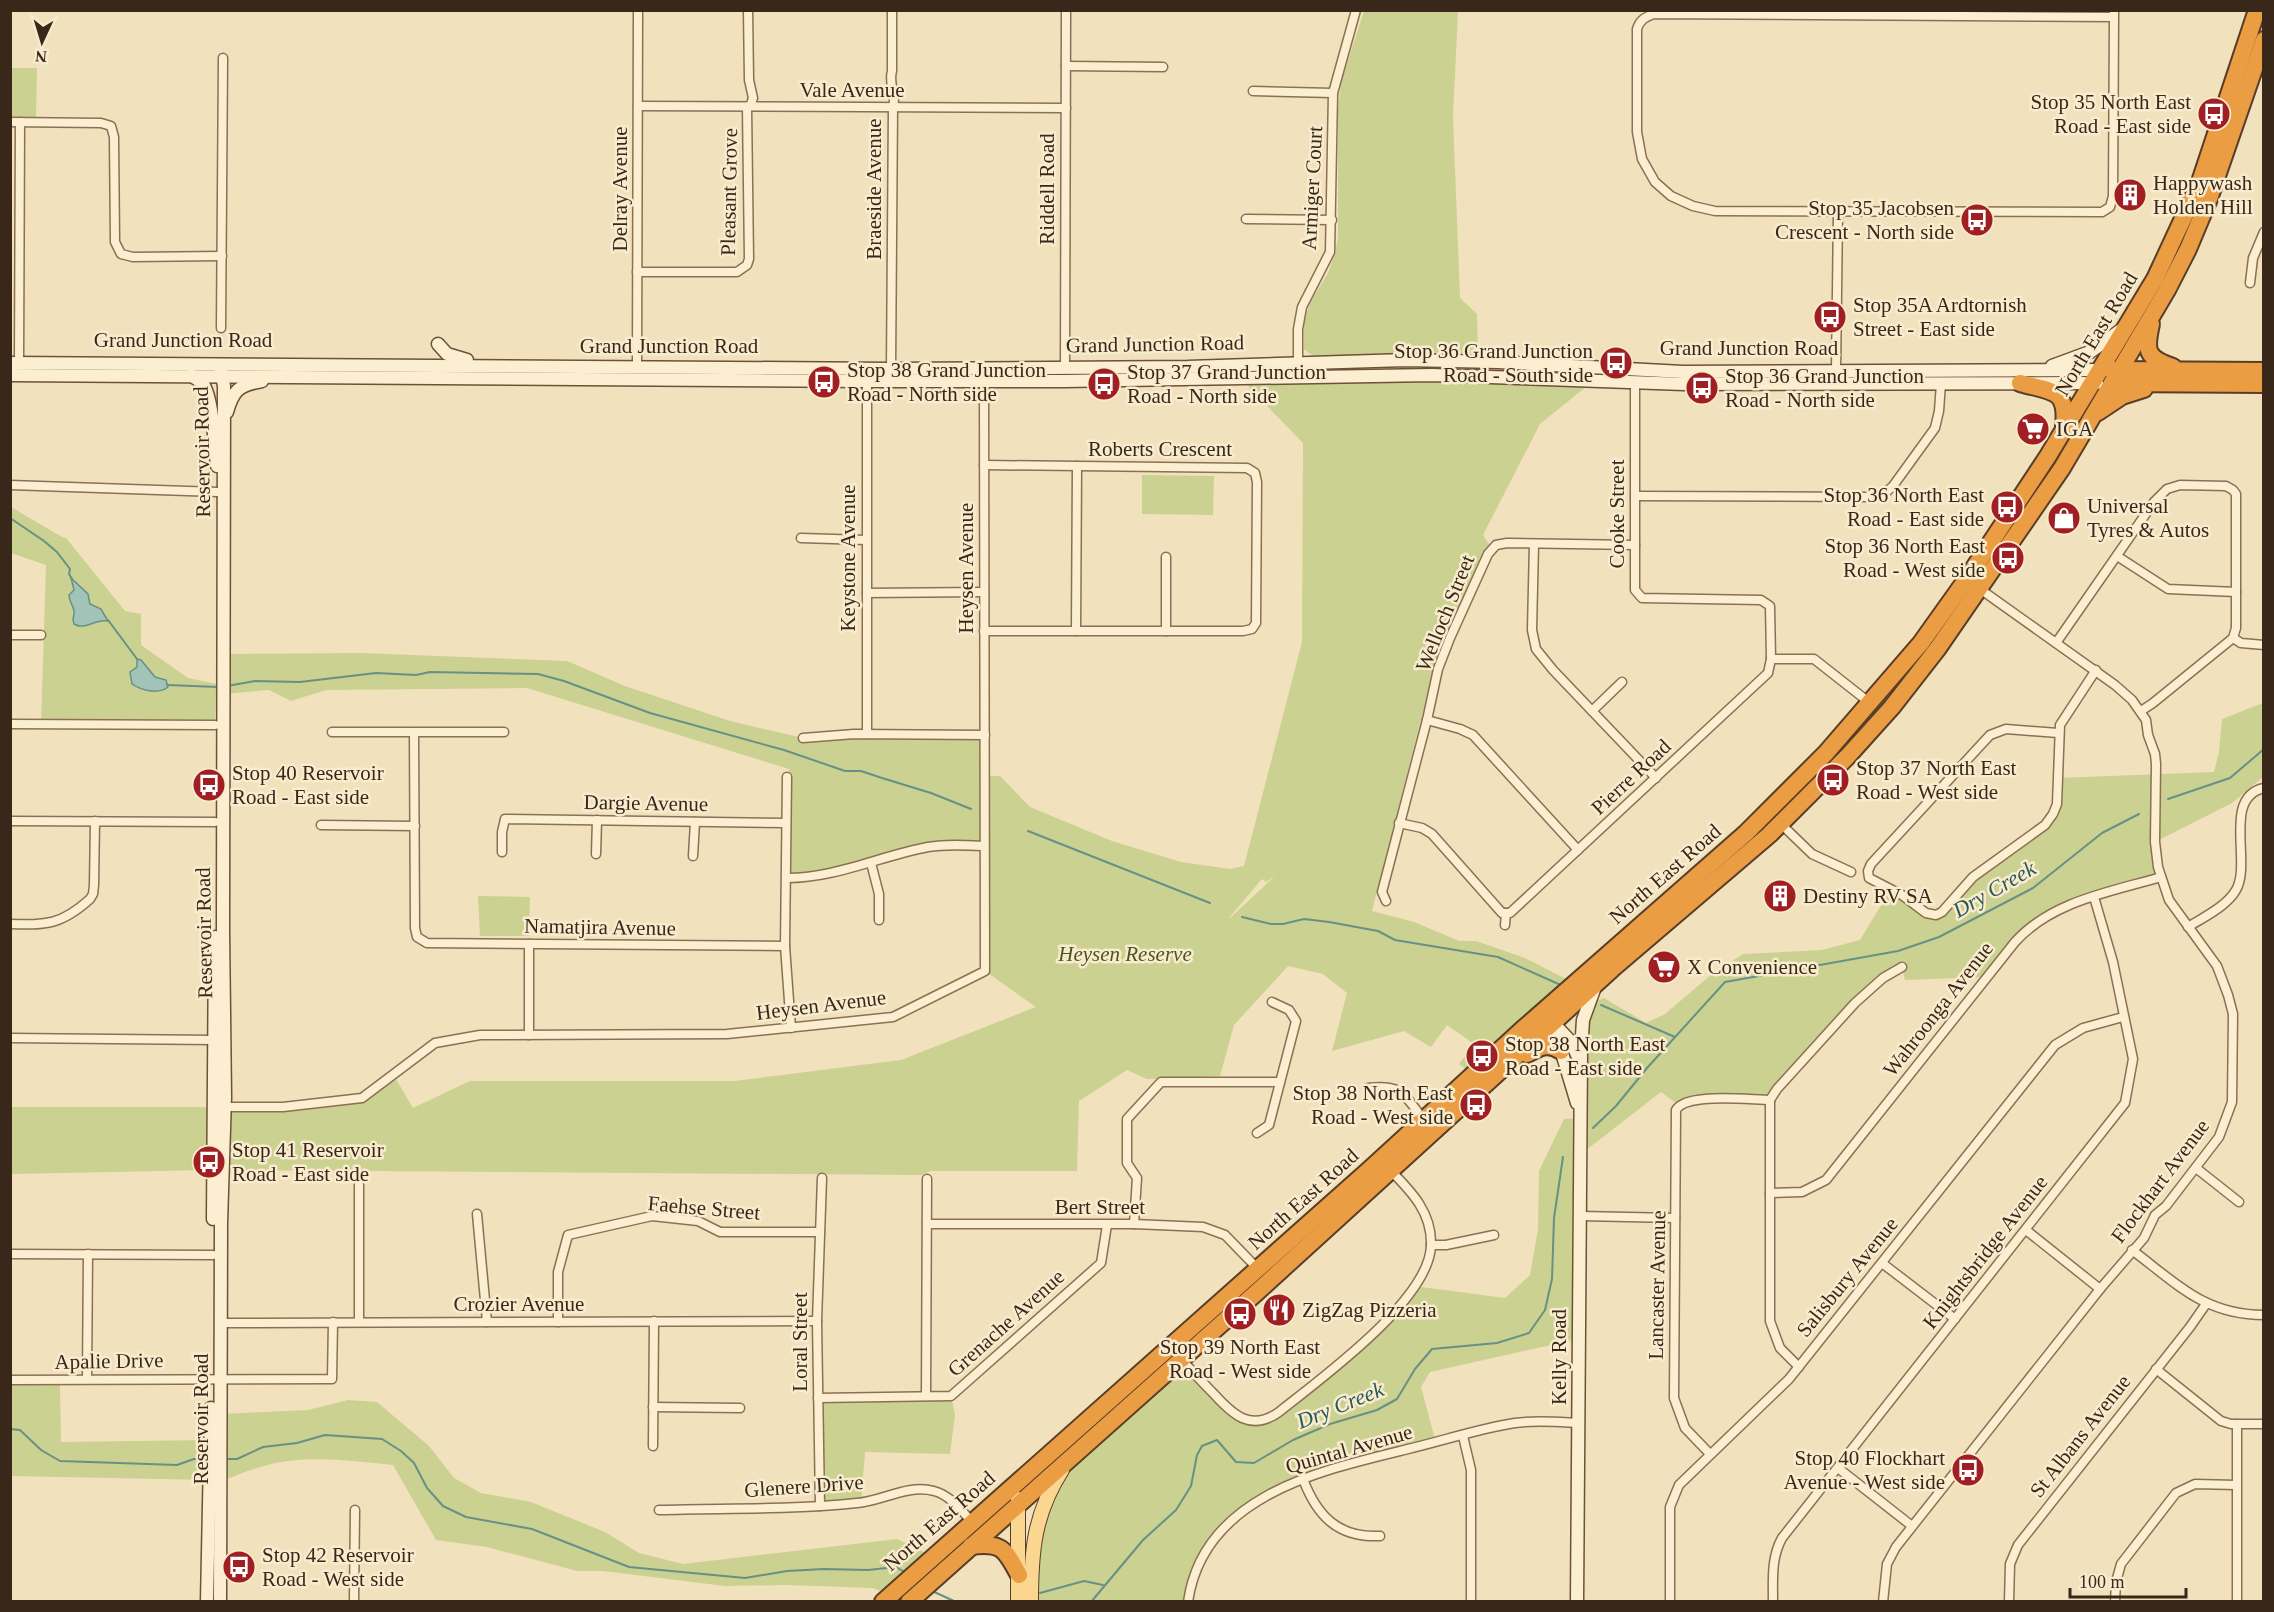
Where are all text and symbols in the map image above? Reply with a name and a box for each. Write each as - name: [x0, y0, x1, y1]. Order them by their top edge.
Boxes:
- north arrow: [12, 12, 72, 72]
- text: N: [34, 48, 47, 65]
- street label: Vale Avenue: [799, 78, 905, 102]
- place label: Stop 35 North East Road - East side: [2031, 90, 2191, 138]
- bus stop icon: Stop 35 North East Road - East side: [2196, 96, 2232, 132]
- street label: Braeside Avenue: [862, 118, 886, 260]
- street label: Armiger Court: [1297, 125, 1327, 251]
- street label: Delray Avenue: [608, 127, 632, 251]
- street label: Pleasant Grove: [716, 128, 742, 256]
- street label: Riddell Road: [1035, 133, 1059, 245]
- place label: Happywash Holden Hill: [2153, 171, 2253, 219]
- building icon: Happywash Holden Hill: [2112, 177, 2148, 213]
- place label: Stop 35 Jacobsen Crescent - North side: [1775, 196, 1954, 244]
- bus stop icon: Stop 35 Jacobsen Crescent - North side: [1959, 202, 1995, 238]
- street label: North East Road: [2050, 267, 2143, 400]
- place label: Stop 35A Ardtornish Street - East side: [1853, 293, 2027, 341]
- bus stop icon: Stop 35A Ardtornish Street - East side: [1812, 299, 1848, 335]
- street label: Grand Junction Road: [94, 328, 273, 352]
- street label: Grand Junction Road: [1066, 330, 1245, 358]
- street label: Grand Junction Road: [580, 334, 759, 358]
- street label: Grand Junction Road: [1660, 336, 1839, 360]
- place label: Stop 36 Grand Junction Road - South side: [1394, 339, 1593, 387]
- bus stop icon: Stop 36 Grand Junction Road - South side: [1598, 345, 1634, 381]
- place label: Stop 38 Grand Junction Road - North side: [847, 358, 1046, 406]
- place label: Stop 37 Grand Junction Road - North side: [1127, 360, 1326, 408]
- bus stop icon: Stop 38 Grand Junction Road - North side: [806, 364, 842, 400]
- place label: Stop 36 Grand Junction Road - North side: [1725, 364, 1924, 412]
- bus stop icon: Stop 37 Grand Junction Road - North side: [1086, 366, 1122, 402]
- bus stop icon: Stop 36 Grand Junction Road - North side: [1684, 370, 1720, 406]
- street label: Reservoir Road: [189, 386, 215, 518]
- supermarket icon: IGA: [2015, 411, 2051, 447]
- place label: IGA: [2056, 417, 2094, 441]
- street label: Roberts Crescent: [1088, 437, 1232, 461]
- street label: Cooke Street: [1605, 459, 1629, 569]
- place label: Stop 36 North East Road - East side: [1824, 483, 1984, 531]
- street label: Keystone Avenue: [836, 484, 860, 632]
- bus stop icon: Stop 36 North East Road - East side: [1989, 489, 2025, 525]
- place label: Universal Tyres & Autos: [2087, 494, 2209, 542]
- shop icon: Universal Tyres & Autos: [2046, 500, 2082, 536]
- street label: Heysen Avenue: [954, 503, 978, 633]
- place label: Stop 36 North East Road - West side: [1825, 534, 1985, 582]
- bus stop icon: Stop 36 North East Road - West side: [1990, 540, 2026, 576]
- street label: Welloch Street: [1411, 551, 1479, 675]
- street label: Pierre Road: [1586, 734, 1676, 820]
- place label: Stop 37 North East Road - West side: [1856, 756, 2017, 804]
- place label: Stop 40 Reservoir Road - East side: [232, 761, 384, 809]
- bus stop icon: Stop 37 North East Road - West side: [1815, 762, 1851, 798]
- bus stop icon: Stop 40 Reservoir Road - East side: [191, 767, 227, 803]
- street label: Dargie Avenue: [583, 790, 709, 816]
- street label: North East Road: [1604, 819, 1726, 929]
- water label: Dry Creek: [1947, 855, 2041, 923]
- street label: Reservoir Road: [191, 867, 217, 999]
- building icon: Destiny RV SA: [1762, 878, 1798, 914]
- place label: Destiny RV SA: [1803, 884, 1934, 908]
- street label: Namatjira Avenue: [524, 914, 676, 940]
- street label: Wahroonga Avenue: [1878, 937, 1998, 1081]
- park label: Heysen Reserve: [1057, 942, 1192, 966]
- supermarket icon: X Convenience: [1646, 949, 1682, 985]
- place label: X Convenience: [1687, 955, 1817, 979]
- street label: Heysen Avenue: [755, 985, 887, 1025]
- place label: Stop 38 North East Road - East side: [1505, 1032, 1666, 1080]
- bus stop icon: Stop 38 North East Road - East side: [1464, 1038, 1500, 1074]
- place label: Stop 38 North East Road - West side: [1293, 1081, 1453, 1129]
- bus stop icon: Stop 38 North East Road - West side: [1458, 1087, 1494, 1123]
- street label: Flockhart Avenue: [2106, 1115, 2214, 1247]
- place label: Stop 41 Reservoir Road - East side: [232, 1138, 384, 1186]
- street label: North East Road: [1243, 1143, 1363, 1255]
- bus stop icon: Stop 41 Reservoir Road - East side: [191, 1144, 227, 1180]
- street label: Knightsbridge Avenue: [1918, 1171, 2052, 1333]
- street label: Faehse Street: [647, 1191, 761, 1225]
- street label: Bert Street: [1055, 1195, 1145, 1219]
- street label: Lancaster Avenue: [1644, 1210, 1670, 1360]
- street label: Salisbury Avenue: [1791, 1212, 1903, 1342]
- street label: Grenache Avenue: [943, 1264, 1069, 1382]
- street label: Crozier Avenue: [454, 1292, 584, 1316]
- street label: Loral Street: [788, 1292, 812, 1392]
- restaurant icon: ZigZag Pizzeria: [1261, 1292, 1297, 1328]
- bus stop icon: Stop 39 North East Road - West side: [1222, 1296, 1258, 1332]
- place label: ZigZag Pizzeria: [1302, 1298, 1437, 1322]
- street label: Kelly Road: [1547, 1308, 1571, 1405]
- place label: Stop 39 North East Road - West side: [1160, 1335, 1320, 1383]
- street label: Apalie Drive: [54, 1348, 164, 1374]
- street label: Reservoir Road: [189, 1353, 213, 1485]
- street label: St Albans Avenue: [2025, 1370, 2135, 1502]
- water label: Dry Creek: [1292, 1376, 1388, 1434]
- street label: Quintal Avenue: [1283, 1419, 1415, 1479]
- place label: Stop 40 Flockhart Avenue - West side: [1784, 1446, 1945, 1494]
- bus stop icon: Stop 40 Flockhart Avenue - West side: [1950, 1452, 1986, 1488]
- street label: North East Road: [878, 1466, 1000, 1576]
- street label: Glenere Drive: [744, 1470, 864, 1502]
- place label: Stop 42 Reservoir Road - West side: [262, 1543, 414, 1591]
- bus stop icon: Stop 42 Reservoir Road - West side: [221, 1549, 257, 1585]
- scale bar: [2070, 1561, 2186, 1599]
- text: 100 m: [2079, 1572, 2125, 1592]

